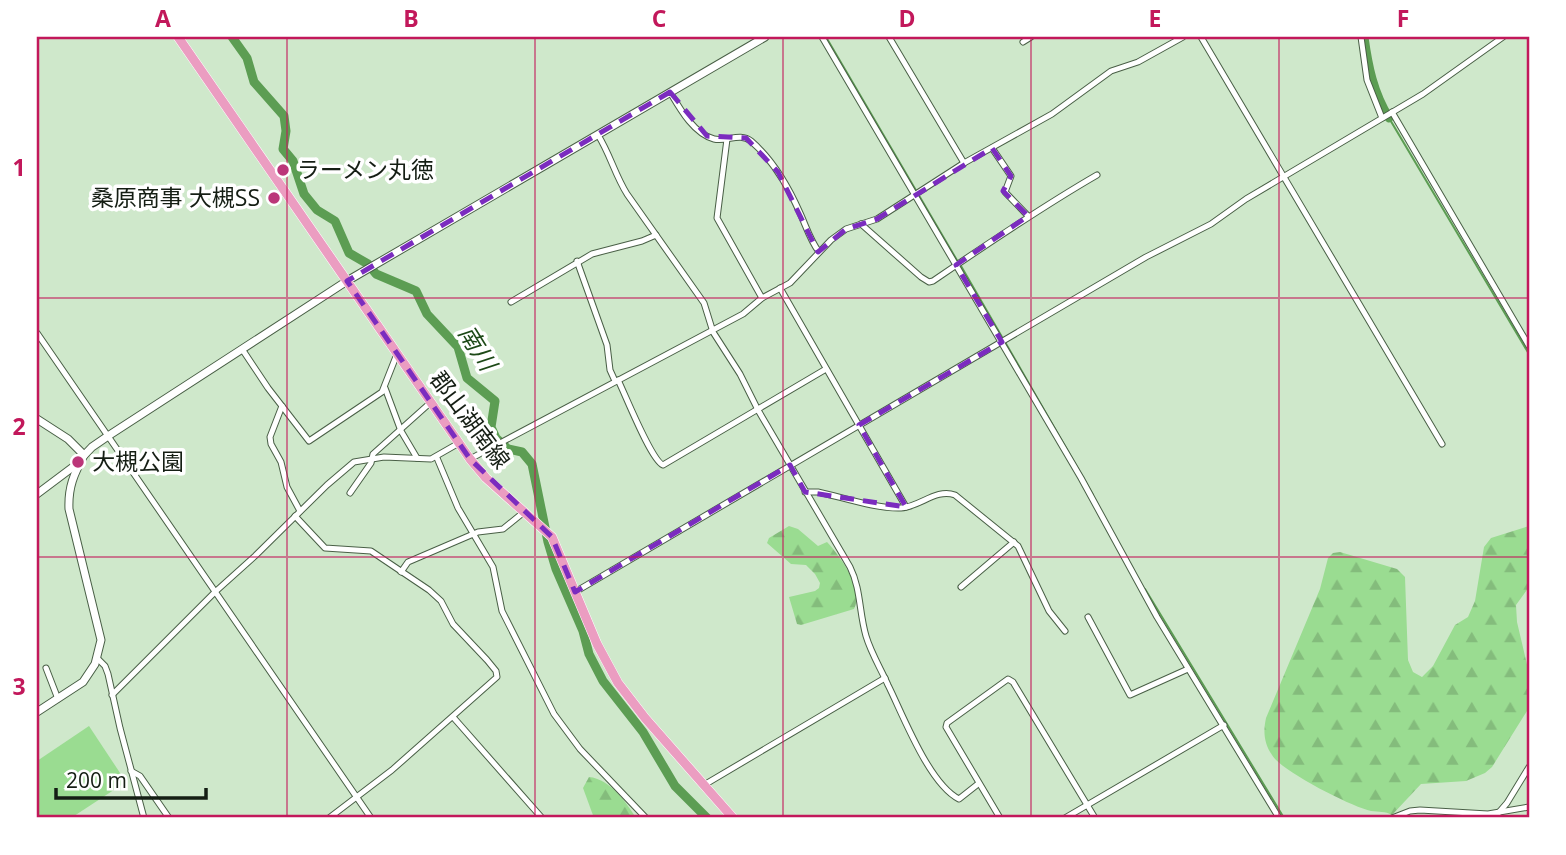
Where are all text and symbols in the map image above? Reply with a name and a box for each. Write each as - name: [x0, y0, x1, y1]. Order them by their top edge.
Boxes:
- text: A: [155, 2, 171, 34]
- text: B: [403, 2, 419, 34]
- text: C: [652, 2, 666, 34]
- text: D: [898, 2, 916, 34]
- text: E: [1149, 2, 1161, 34]
- text: F: [1397, 2, 1409, 34]
- text: 1: [12, 151, 26, 183]
- place label: ラーメン丸徳: [297, 153, 434, 185]
- marker: ラーメン丸徳: [275, 162, 291, 178]
- place label: 桑原商事 大槻SS: [91, 181, 260, 213]
- marker: 桑原商事 大槻SS: [266, 190, 282, 206]
- water label: 南川: [452, 318, 507, 379]
- street label: 郡山湖南線: [423, 364, 518, 475]
- text: 2: [12, 410, 26, 442]
- place label: 大槻公園: [92, 445, 184, 477]
- marker: 大槻公園: [70, 454, 86, 470]
- text: 3: [12, 670, 26, 702]
- scale bar: [56, 757, 206, 801]
- text: 200 m: [66, 766, 127, 794]

